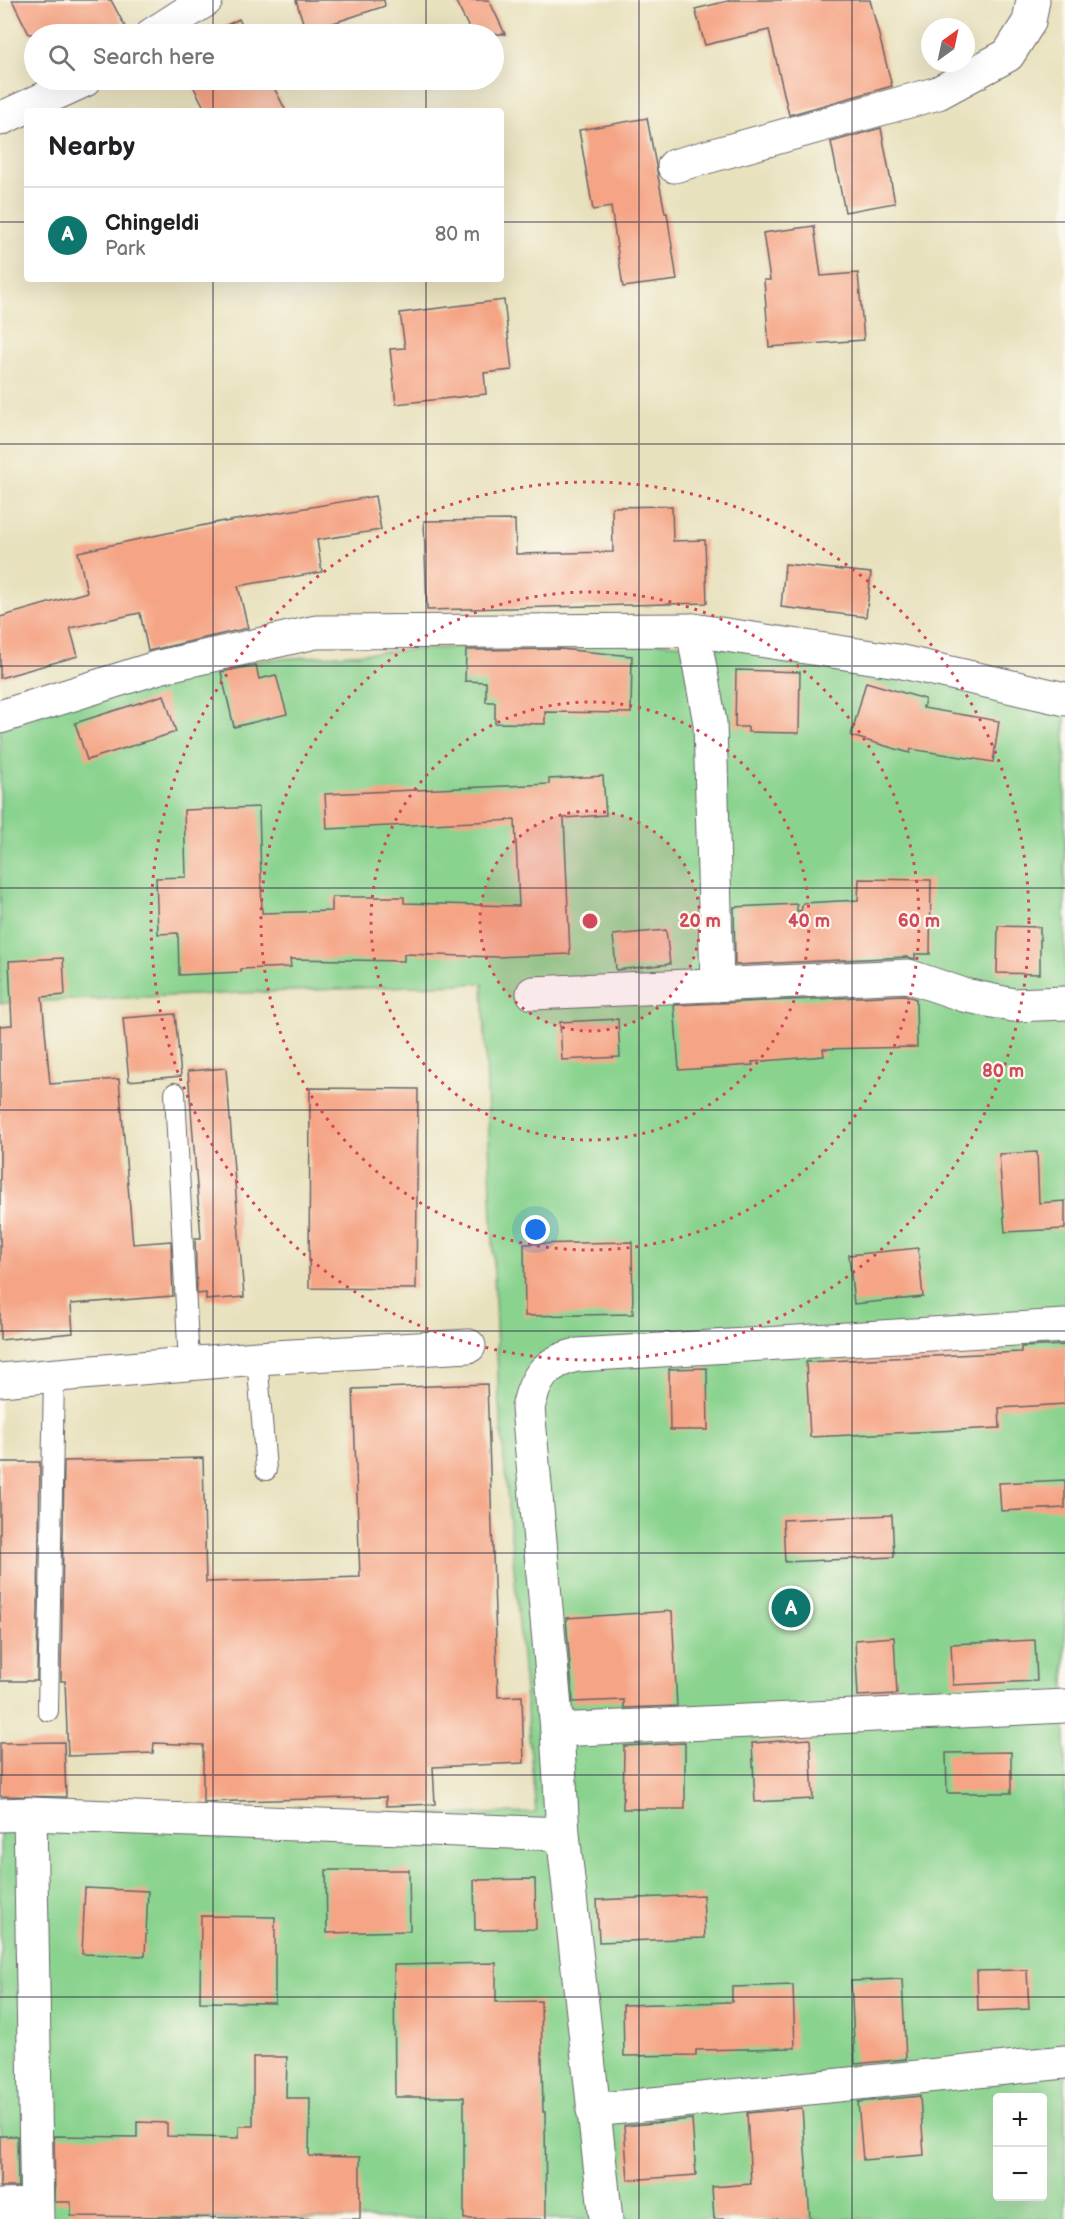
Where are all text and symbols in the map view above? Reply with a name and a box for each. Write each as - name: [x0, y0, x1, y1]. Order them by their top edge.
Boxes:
- north arrow: [921, 18, 975, 72]
- search box: [24, 24, 504, 90]
- icon: search: [45, 41, 78, 74]
- text: Search here: [93, 44, 215, 71]
- text: Nearby: [48, 132, 135, 163]
- text: Chingeldi: [105, 210, 199, 237]
- text: A: [61, 223, 74, 247]
- text: 80 m: [435, 223, 480, 247]
- text: Park: [105, 237, 145, 261]
- centre of rings: [580, 911, 600, 931]
- text: 20 m: [679, 911, 721, 932]
- text: 40 m: [788, 911, 830, 932]
- text: 60 m: [898, 911, 940, 932]
- text: 80 m: [982, 1061, 1024, 1082]
- your location: [521, 1215, 550, 1244]
- pin: A: [772, 1586, 810, 1630]
- map controls: [993, 2093, 1047, 2201]
- button: +: [993, 2093, 1047, 2147]
- button: −: [993, 2147, 1047, 2201]

